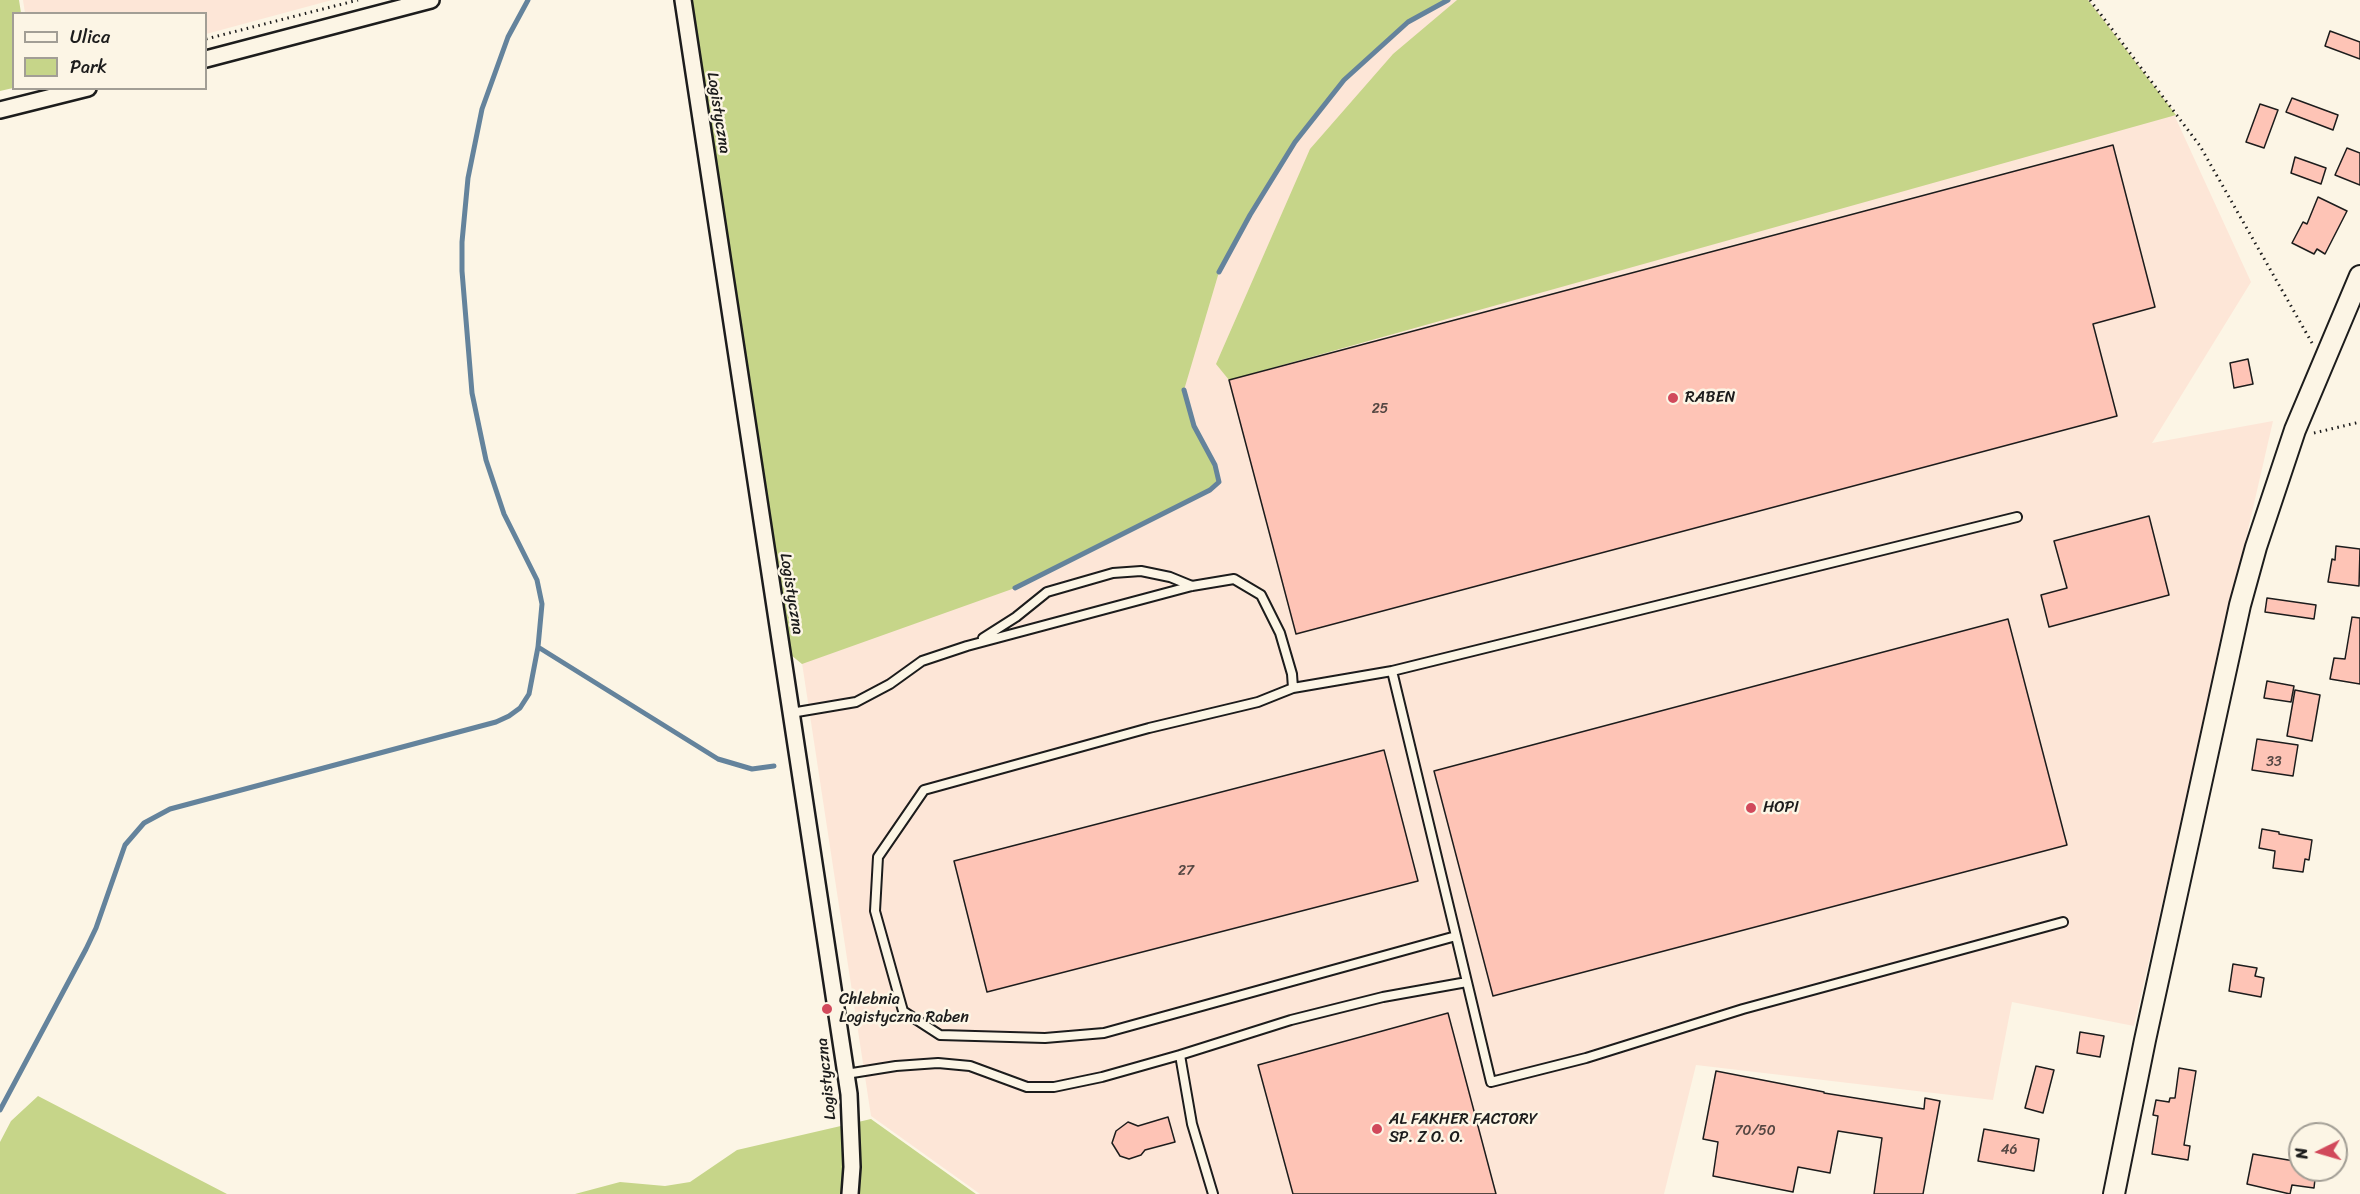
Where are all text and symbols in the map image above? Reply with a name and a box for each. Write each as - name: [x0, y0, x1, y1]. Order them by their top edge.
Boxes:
- legend: [12, 12, 207, 90]
- text: Ulica: [70, 21, 110, 53]
- text: Park: [70, 51, 107, 83]
- street label: Logistyczna: [702, 71, 734, 155]
- place label: RABEN: [1685, 388, 1736, 408]
- marker: RABEN: [1666, 391, 1680, 405]
- house number: 25: [1372, 401, 1388, 417]
- street label: Logistyczna: [775, 552, 807, 636]
- house number: 33: [2266, 754, 2282, 770]
- place label: HOPI: [1763, 798, 1799, 818]
- marker: HOPI: [1744, 801, 1758, 815]
- house number: 27: [1178, 863, 1194, 879]
- place label: Chlebnia Logistyczna Raben: [839, 990, 969, 1028]
- marker: Chlebnia Logistyczna Raben: [820, 1002, 834, 1016]
- street label: Logistyczna: [813, 1037, 841, 1121]
- place label: AL FAKHER FACTORY SP. Z O. O.: [1389, 1110, 1538, 1148]
- marker: AL FAKHER FACTORY SP. Z O. O.: [1370, 1122, 1384, 1136]
- north arrow: [2288, 1122, 2348, 1182]
- house number: 70/50: [1734, 1123, 1776, 1139]
- house number: 46: [2001, 1142, 2017, 1158]
- text: N: [2287, 1147, 2316, 1160]

